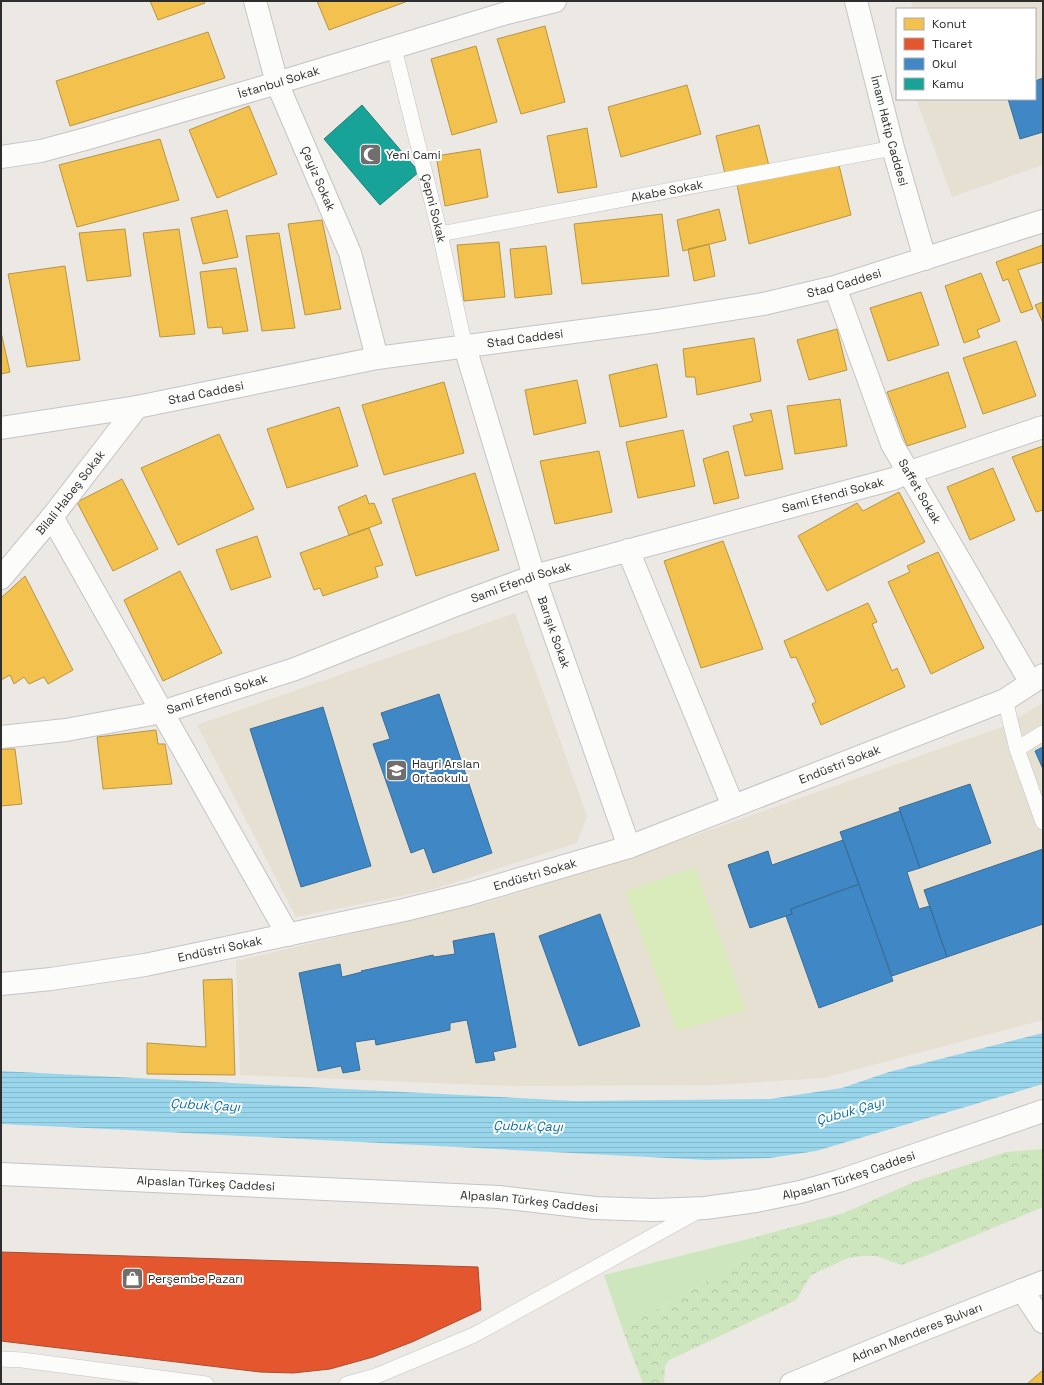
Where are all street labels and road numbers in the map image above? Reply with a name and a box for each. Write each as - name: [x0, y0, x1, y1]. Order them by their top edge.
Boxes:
- street label: İstanbul Sokak: [236, 62, 322, 102]
- street label: İmam Hatip Caddesi: [867, 74, 912, 188]
- street label: Çeyiz Sokak: [297, 144, 339, 214]
- street label: Çepni Sokak: [417, 172, 450, 245]
- street label: Akabe Sokak: [629, 176, 705, 206]
- street label: Stad Caddesi: [805, 265, 883, 301]
- street label: Stad Caddesi: [486, 325, 564, 351]
- street label: Stad Caddesi: [167, 377, 245, 408]
- street label: Bilali Habeş Sokak: [32, 447, 109, 538]
- street label: Saffet Sokak: [894, 456, 945, 527]
- street label: Sami Efendi Sokak: [780, 474, 886, 517]
- street label: Sami Efendi Sokak: [469, 558, 574, 607]
- street label: Barışık Sokak: [534, 594, 574, 671]
- street label: Sami Efendi Sokak: [165, 670, 270, 718]
- street label: Endüstri Sokak: [797, 741, 883, 788]
- street label: Endüstri Sokak: [492, 855, 579, 894]
- street label: Endüstri Sokak: [176, 932, 264, 966]
- street label: Alpaslan Türkeş Caddesi: [781, 1147, 917, 1203]
- street label: Alpaslan Türkeş Caddesi: [136, 1172, 275, 1195]
- street label: Alpaslan Türkeş Caddesi: [460, 1187, 598, 1216]
- street label: Adnan Menderes Bulvarı: [849, 1299, 985, 1366]

